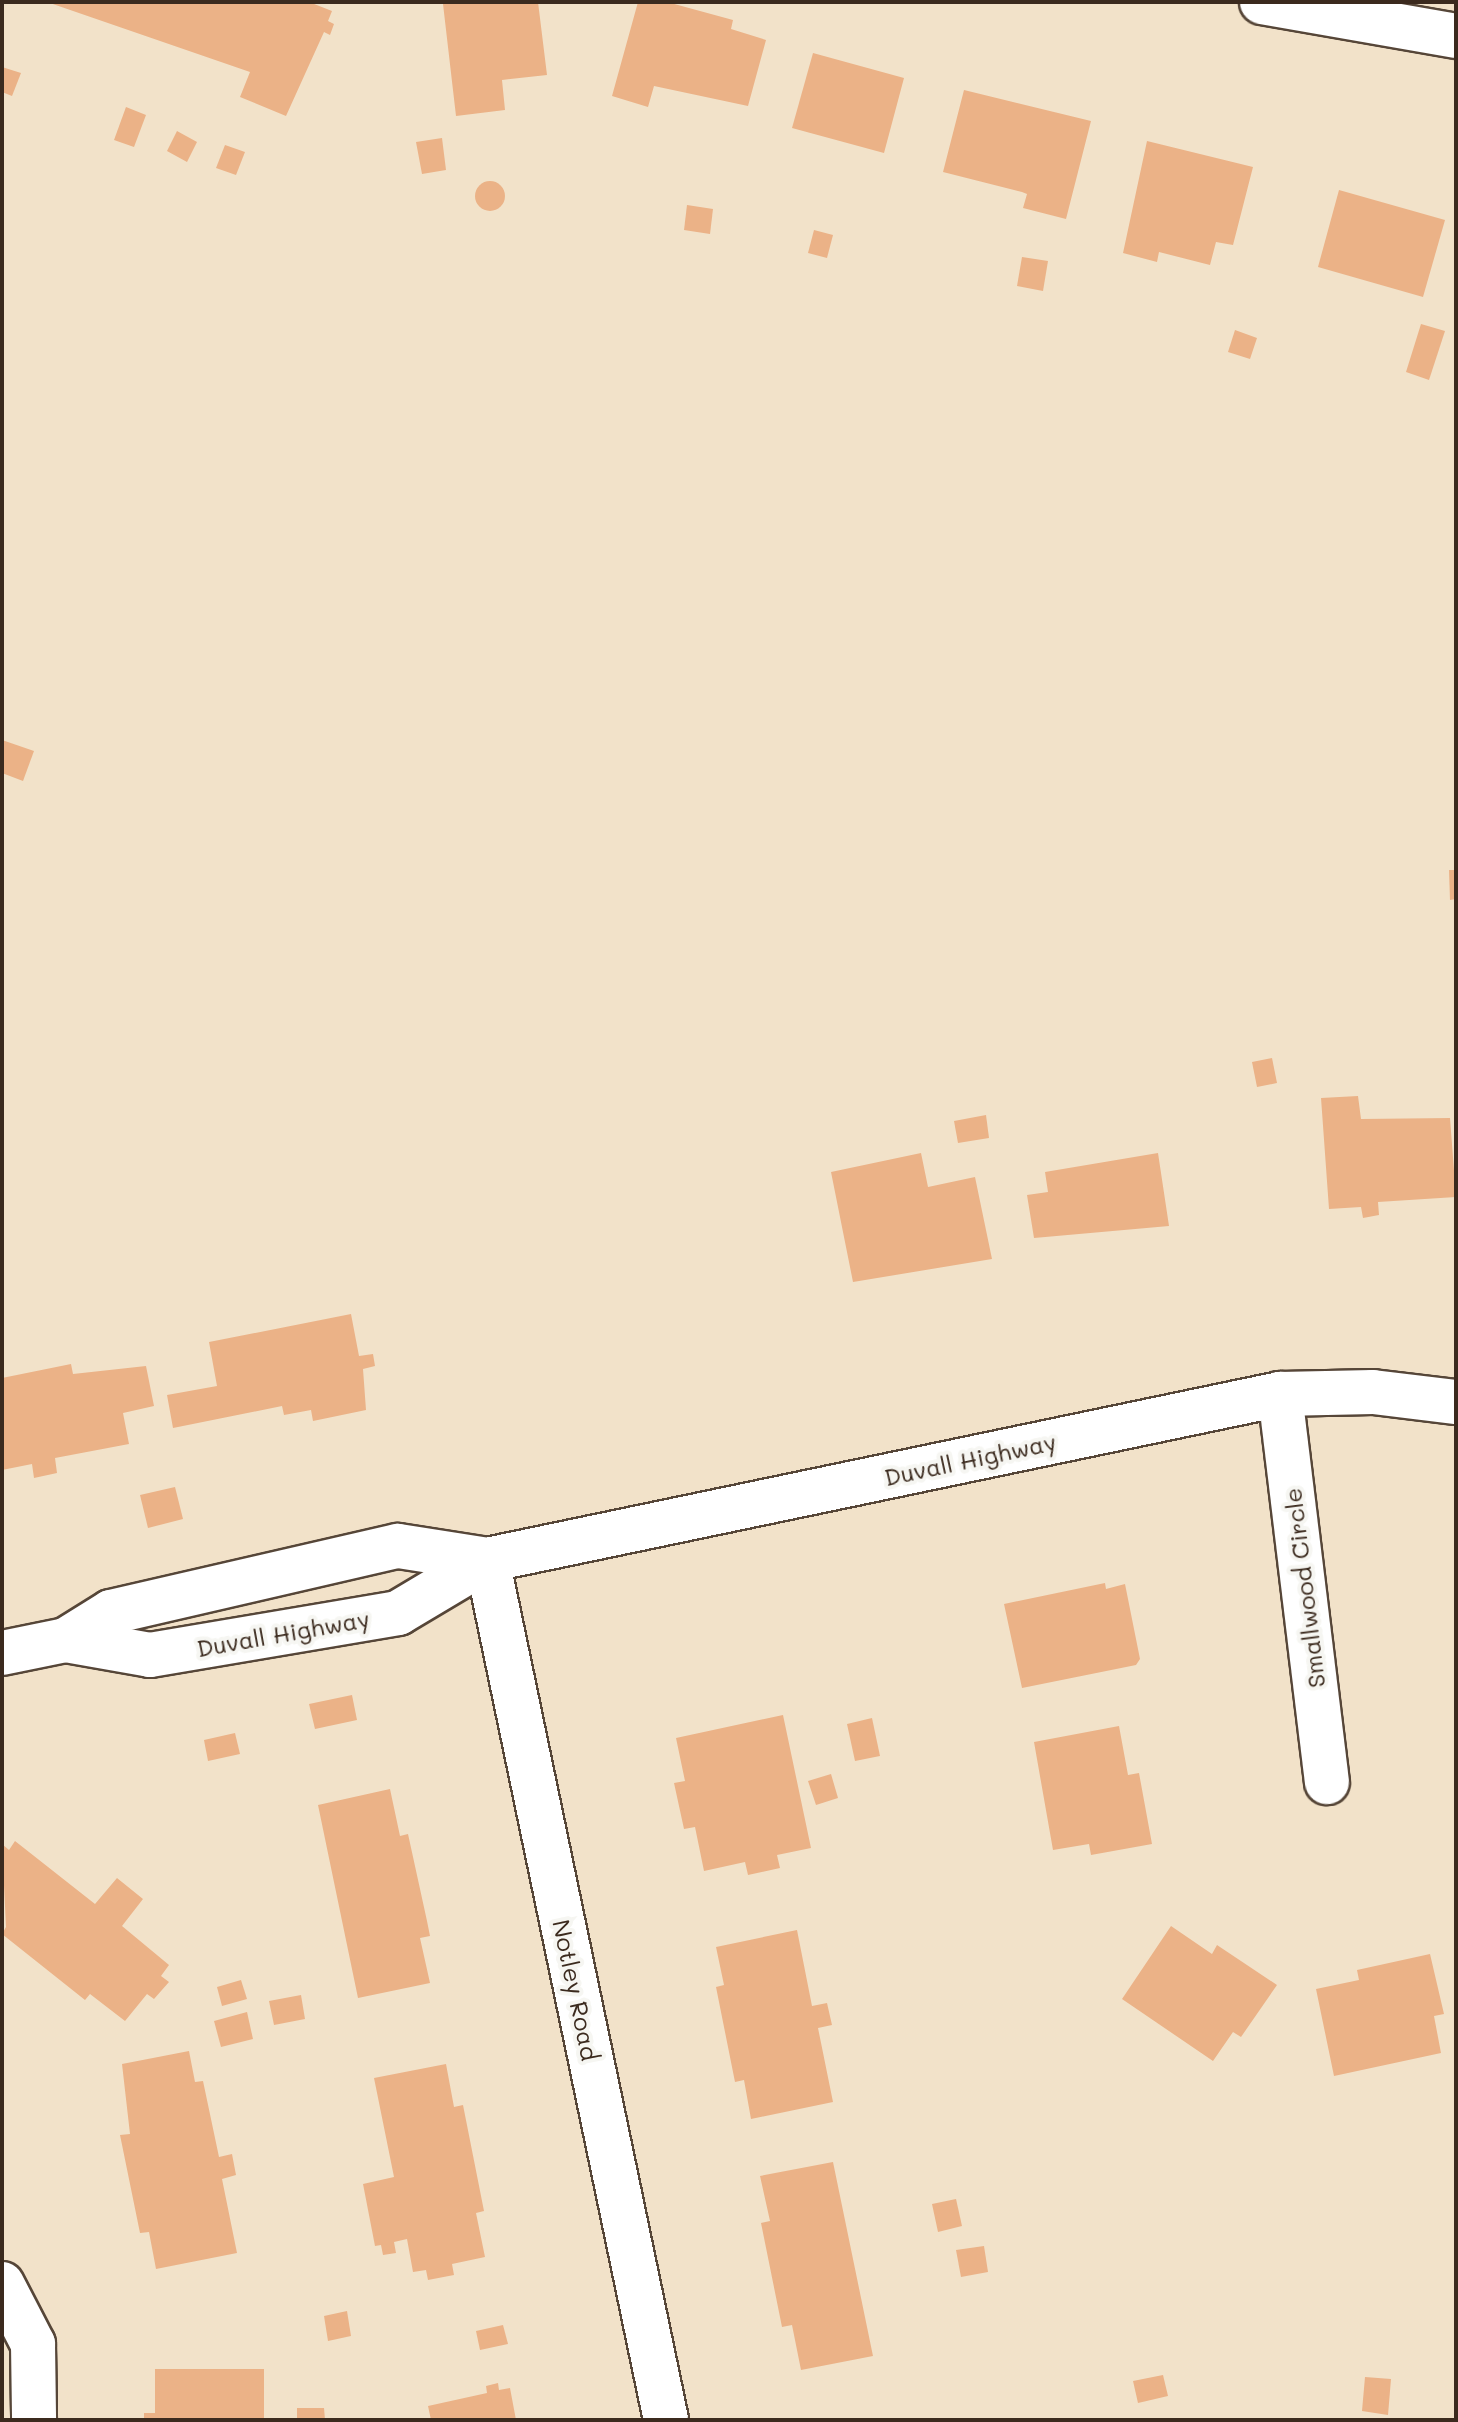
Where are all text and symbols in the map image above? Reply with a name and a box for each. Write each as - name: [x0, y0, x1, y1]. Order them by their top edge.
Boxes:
- street label: Duvall Highway: [881, 1427, 1059, 1491]
- street label: Smallwood Circle: [1277, 1486, 1331, 1690]
- street label: Duvall Highway: [194, 1604, 372, 1662]
- street label: Notley Road: [547, 1917, 605, 2063]

